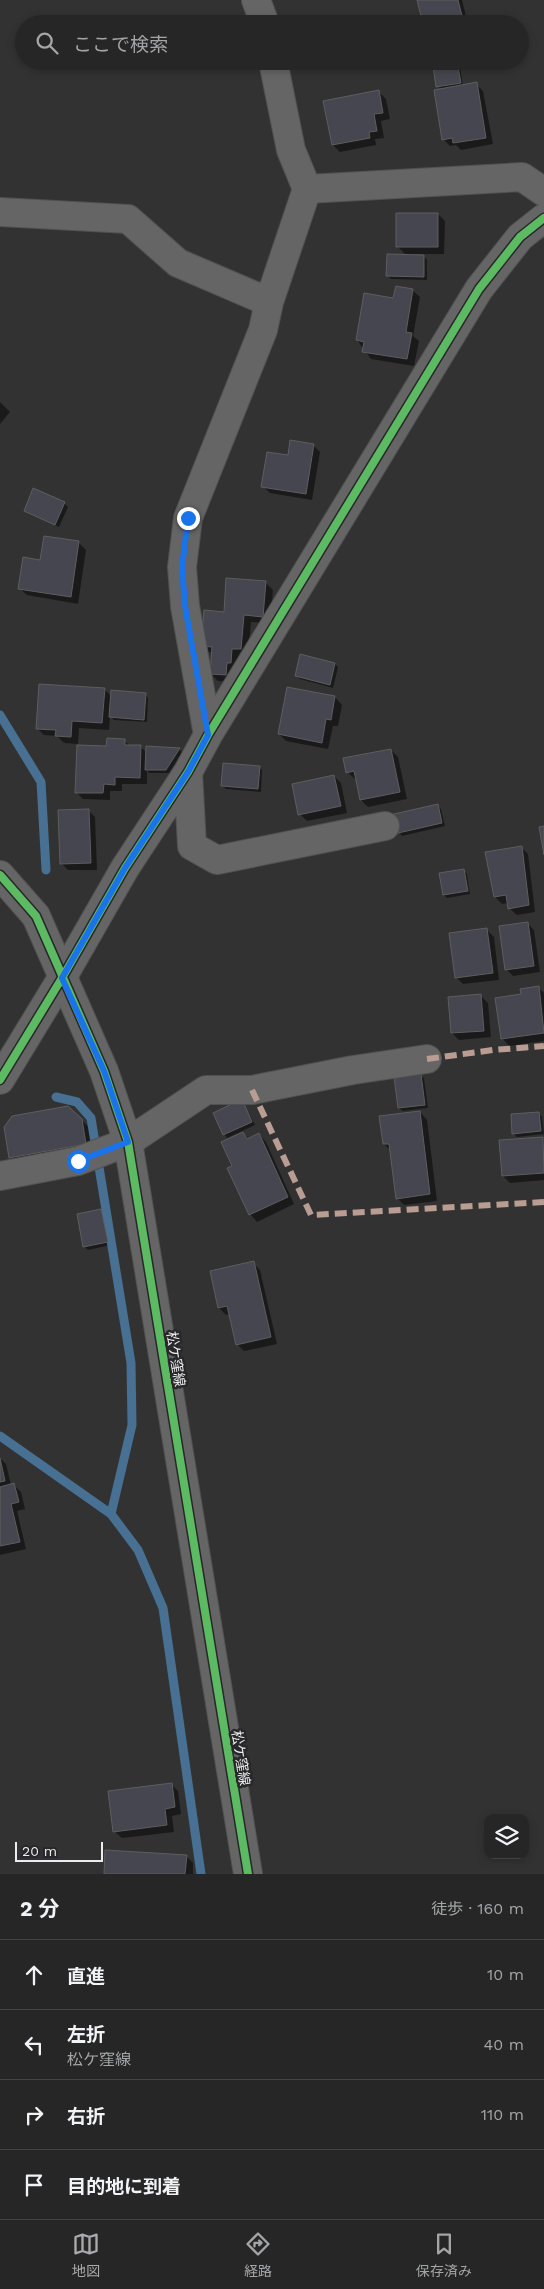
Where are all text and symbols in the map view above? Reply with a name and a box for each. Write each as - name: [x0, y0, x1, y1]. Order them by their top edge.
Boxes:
- search box: [15, 15, 529, 70]
- icon: search: [33, 29, 61, 57]
- text: ここで検索: [73, 33, 168, 56]
- route end: [177, 507, 200, 530]
- route start: [67, 1150, 90, 1173]
- street label: 松ケ窪線: [164, 1330, 188, 1388]
- street label: 松ケ窪線: [229, 1729, 253, 1787]
- map controls: [484, 1814, 529, 1859]
- button: layers: [484, 1814, 529, 1859]
- scale bar: [15, 1839, 102, 1862]
- text: 20 m: [22, 1843, 57, 1859]
- text: 2 分: [20, 1896, 60, 1921]
- text: 徒歩 · 160 m: [431, 1899, 524, 1918]
- icon: ahead: [20, 1961, 48, 1989]
- text: 直進: [67, 1965, 105, 1988]
- text: 10 m: [487, 1965, 524, 1984]
- text: 左折: [67, 2023, 105, 2046]
- icon: left: [20, 2031, 48, 2059]
- text: 40 m: [484, 2035, 524, 2054]
- text: 松ケ窪線: [67, 2050, 131, 2069]
- icon: right: [20, 2101, 48, 2129]
- text: 右折: [67, 2105, 105, 2128]
- text: 110 m: [481, 2105, 524, 2124]
- icon: arrive: [20, 2171, 48, 2199]
- text: 目的地に到着: [67, 2175, 181, 2198]
- tab: 地図: [72, 2230, 100, 2280]
- tab: 経路: [244, 2230, 272, 2280]
- tab: 保存済み: [416, 2230, 472, 2280]

